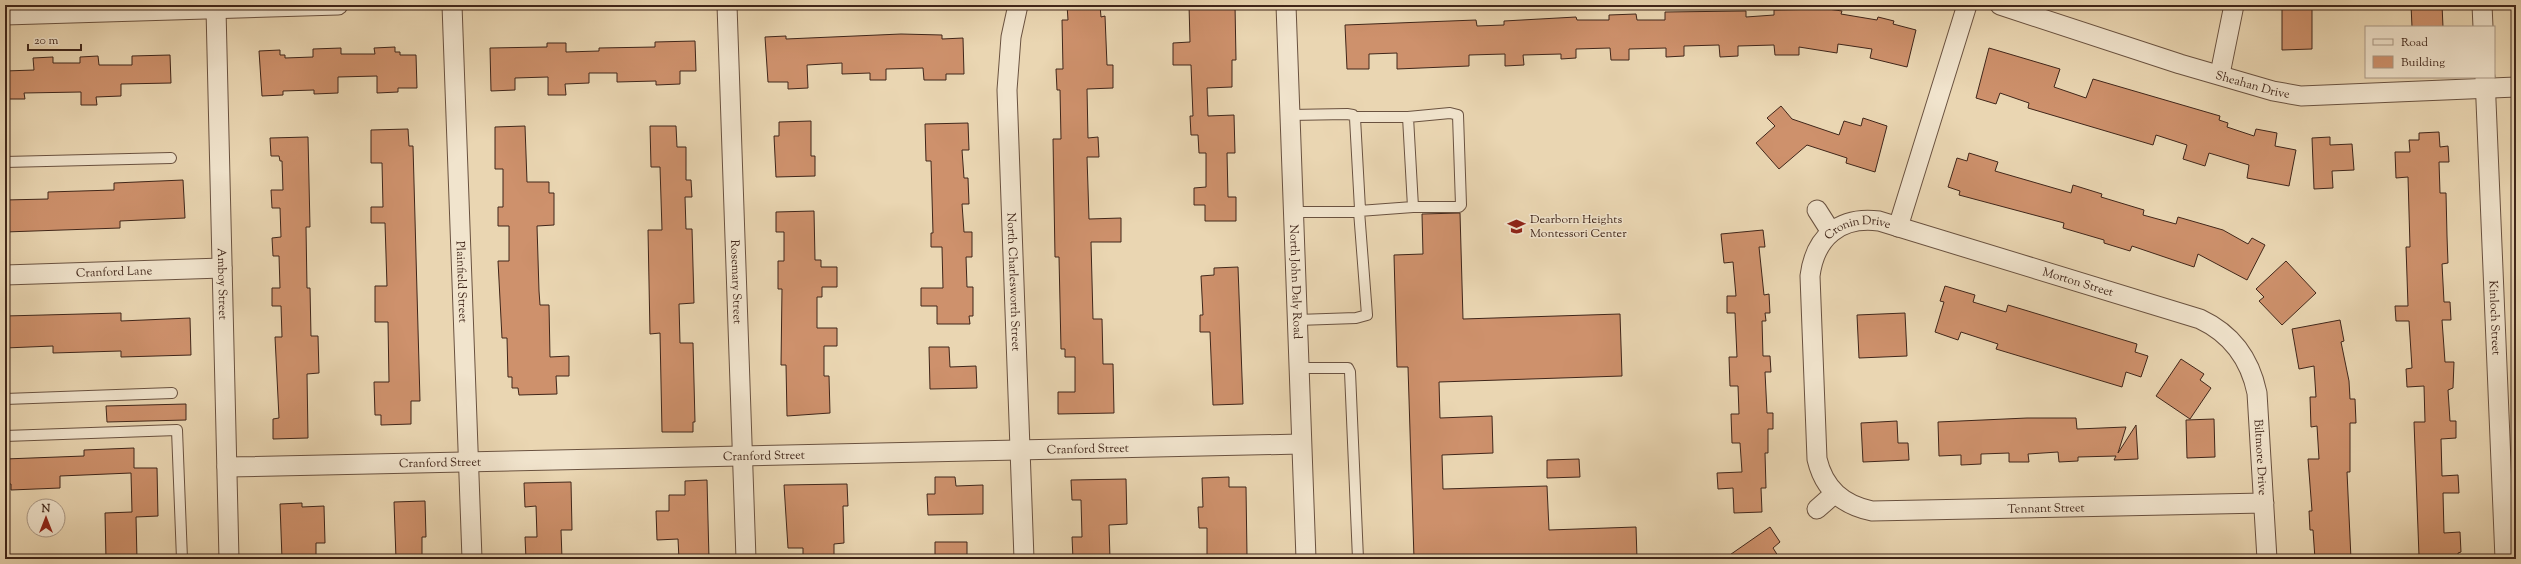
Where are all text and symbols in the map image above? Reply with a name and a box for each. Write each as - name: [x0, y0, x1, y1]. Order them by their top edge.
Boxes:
- scale bar: [28, 26, 81, 52]
- legend: [2365, 26, 2495, 78]
- text: 20 m: [34, 32, 59, 50]
- text: Road: [2401, 34, 2428, 52]
- text: Building: [2401, 54, 2445, 72]
- street label: Sheahan Drive: [2213, 67, 2291, 104]
- place label: Dearborn Heights Montessori Center: [1530, 211, 1627, 243]
- street label: North Charlesworth Street: [1001, 212, 1024, 352]
- street label: Cronin Drive: [1820, 212, 1893, 245]
- school or university icon: Dearborn Heights Montessori Center: [1507, 216, 1527, 236]
- street label: North John Daly Road: [1284, 224, 1306, 340]
- street label: Rosemary Street: [725, 239, 746, 324]
- street label: Plainfield Street: [451, 241, 471, 323]
- street label: Amboy Street: [212, 248, 231, 320]
- street label: Cranford Lane: [76, 262, 153, 283]
- street label: Morton Street: [2040, 263, 2115, 302]
- street label: Kinloch Street: [2483, 280, 2505, 356]
- street label: Biltmore Drive: [2249, 419, 2271, 496]
- street label: Cranford Street: [1047, 440, 1129, 459]
- street label: Cranford Street: [723, 447, 805, 466]
- street label: Cranford Street: [399, 454, 481, 473]
- north arrow: [26, 498, 66, 538]
- street label: Tennant Street: [2007, 499, 2085, 519]
- text: N: [41, 501, 51, 517]

